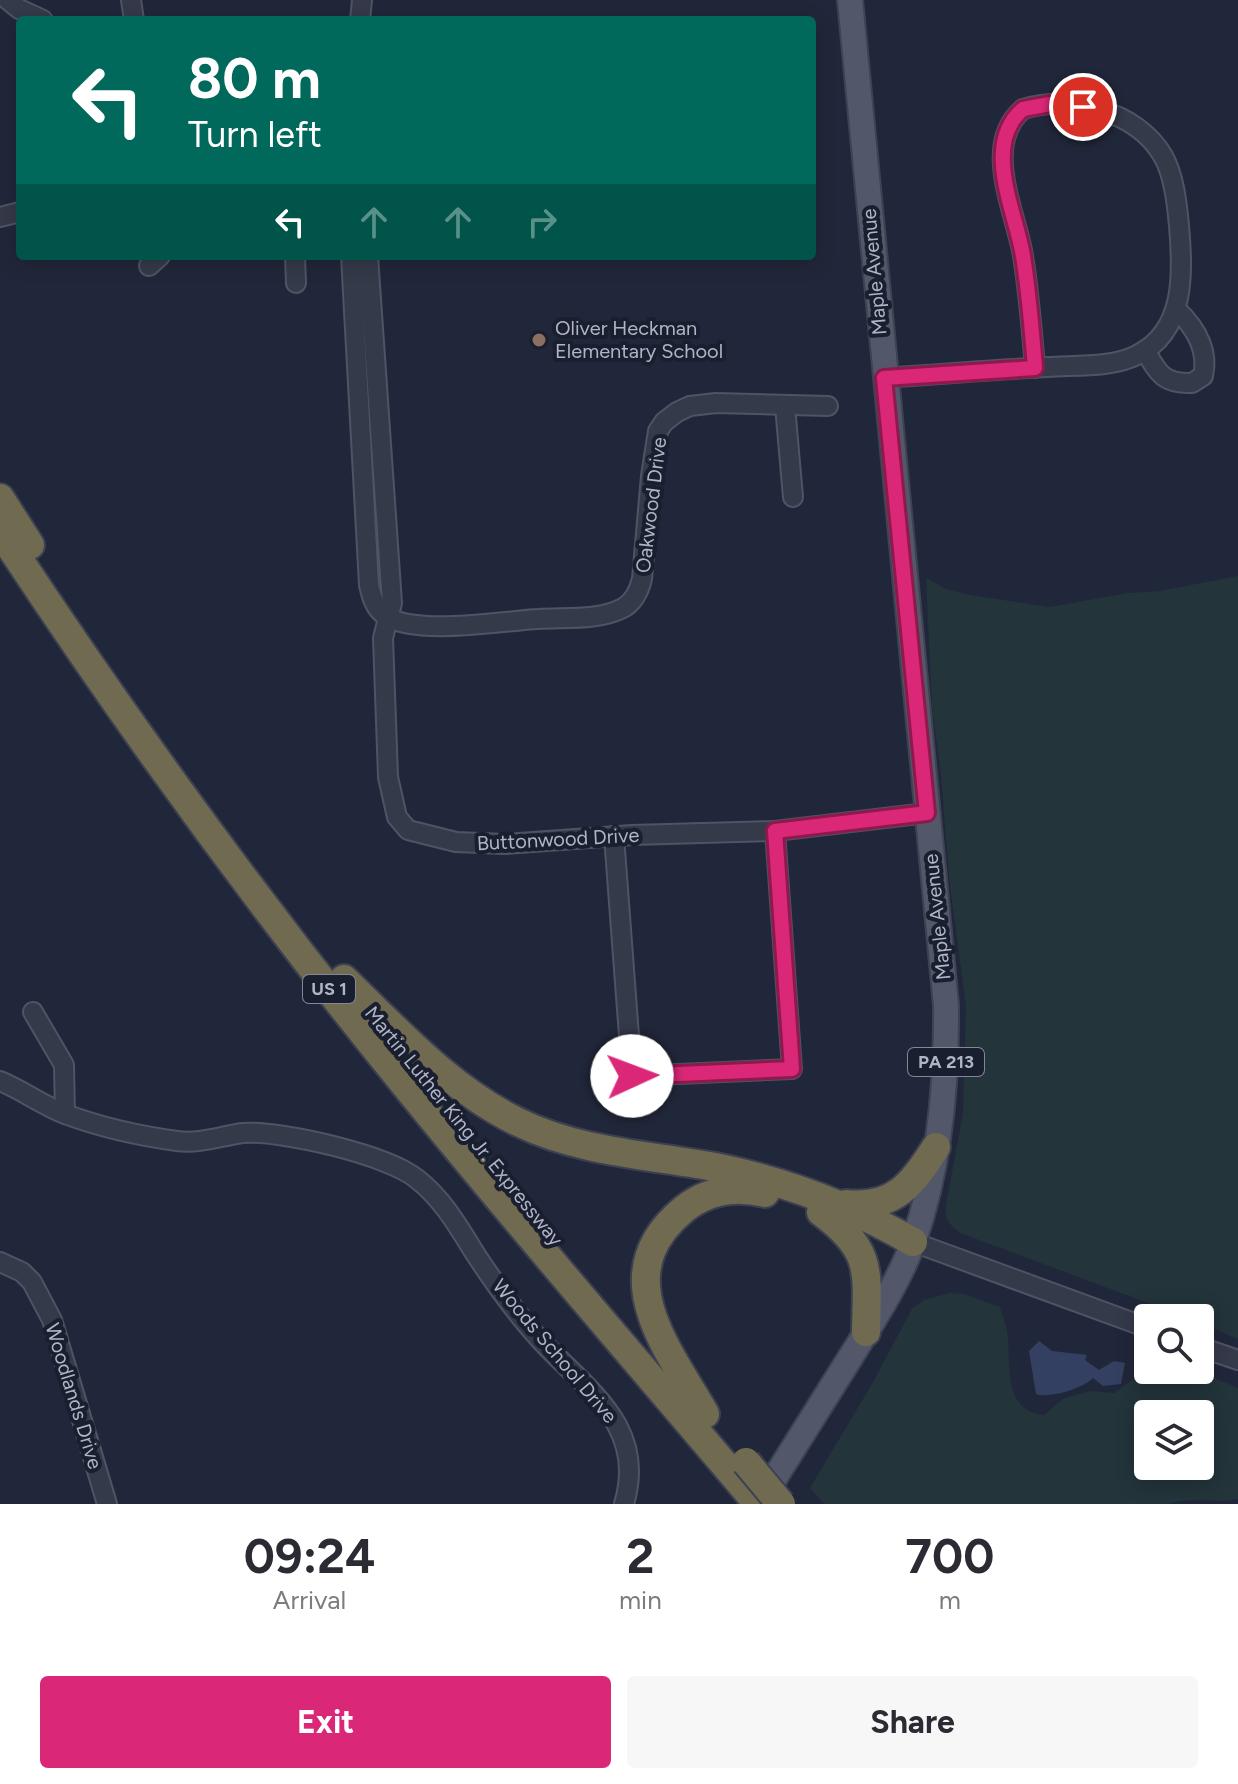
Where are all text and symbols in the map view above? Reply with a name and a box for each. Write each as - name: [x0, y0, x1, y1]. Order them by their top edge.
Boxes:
- text: 80 m: [188, 45, 321, 112]
- icon: left: [56, 48, 160, 152]
- pin: [1049, 73, 1117, 141]
- icon: arrive: [1061, 85, 1105, 129]
- text: Turn left: [188, 113, 322, 156]
- icon: left: [268, 200, 312, 244]
- icon: ahead: [352, 200, 396, 244]
- icon: ahead: [436, 200, 480, 244]
- icon: right: [520, 200, 564, 244]
- street label: Maple Avenue: [857, 208, 891, 336]
- place label: Oliver Heckman Elementary School: [555, 316, 723, 363]
- marker: Oliver Heckman Elementary School: [530, 331, 548, 349]
- street label: Oakwood Drive: [631, 435, 671, 574]
- street label: Buttonwood Drive: [476, 823, 640, 855]
- street label: Maple Avenue: [918, 853, 956, 981]
- road number: US 1: [303, 975, 355, 1003]
- street label: Martin Luther King Jr. Expressway: [360, 1001, 568, 1251]
- position arrow: [590, 1034, 674, 1118]
- road number: PA 213: [908, 1048, 984, 1076]
- street label: Woods School Drive: [488, 1274, 622, 1428]
- map controls: [1134, 1304, 1214, 1480]
- button: search: [1134, 1304, 1214, 1384]
- street label: Woodlands Drive: [40, 1320, 108, 1472]
- button: layers: [1134, 1400, 1214, 1480]
- text: 09:24: [244, 1527, 375, 1585]
- text: 2: [626, 1527, 654, 1585]
- text: 700: [905, 1527, 994, 1585]
- text: Arrival: [273, 1584, 346, 1616]
- text: min: [619, 1584, 662, 1616]
- text: m: [939, 1584, 961, 1616]
- button: Exit: [40, 1676, 611, 1768]
- button: Share: [627, 1676, 1198, 1768]

